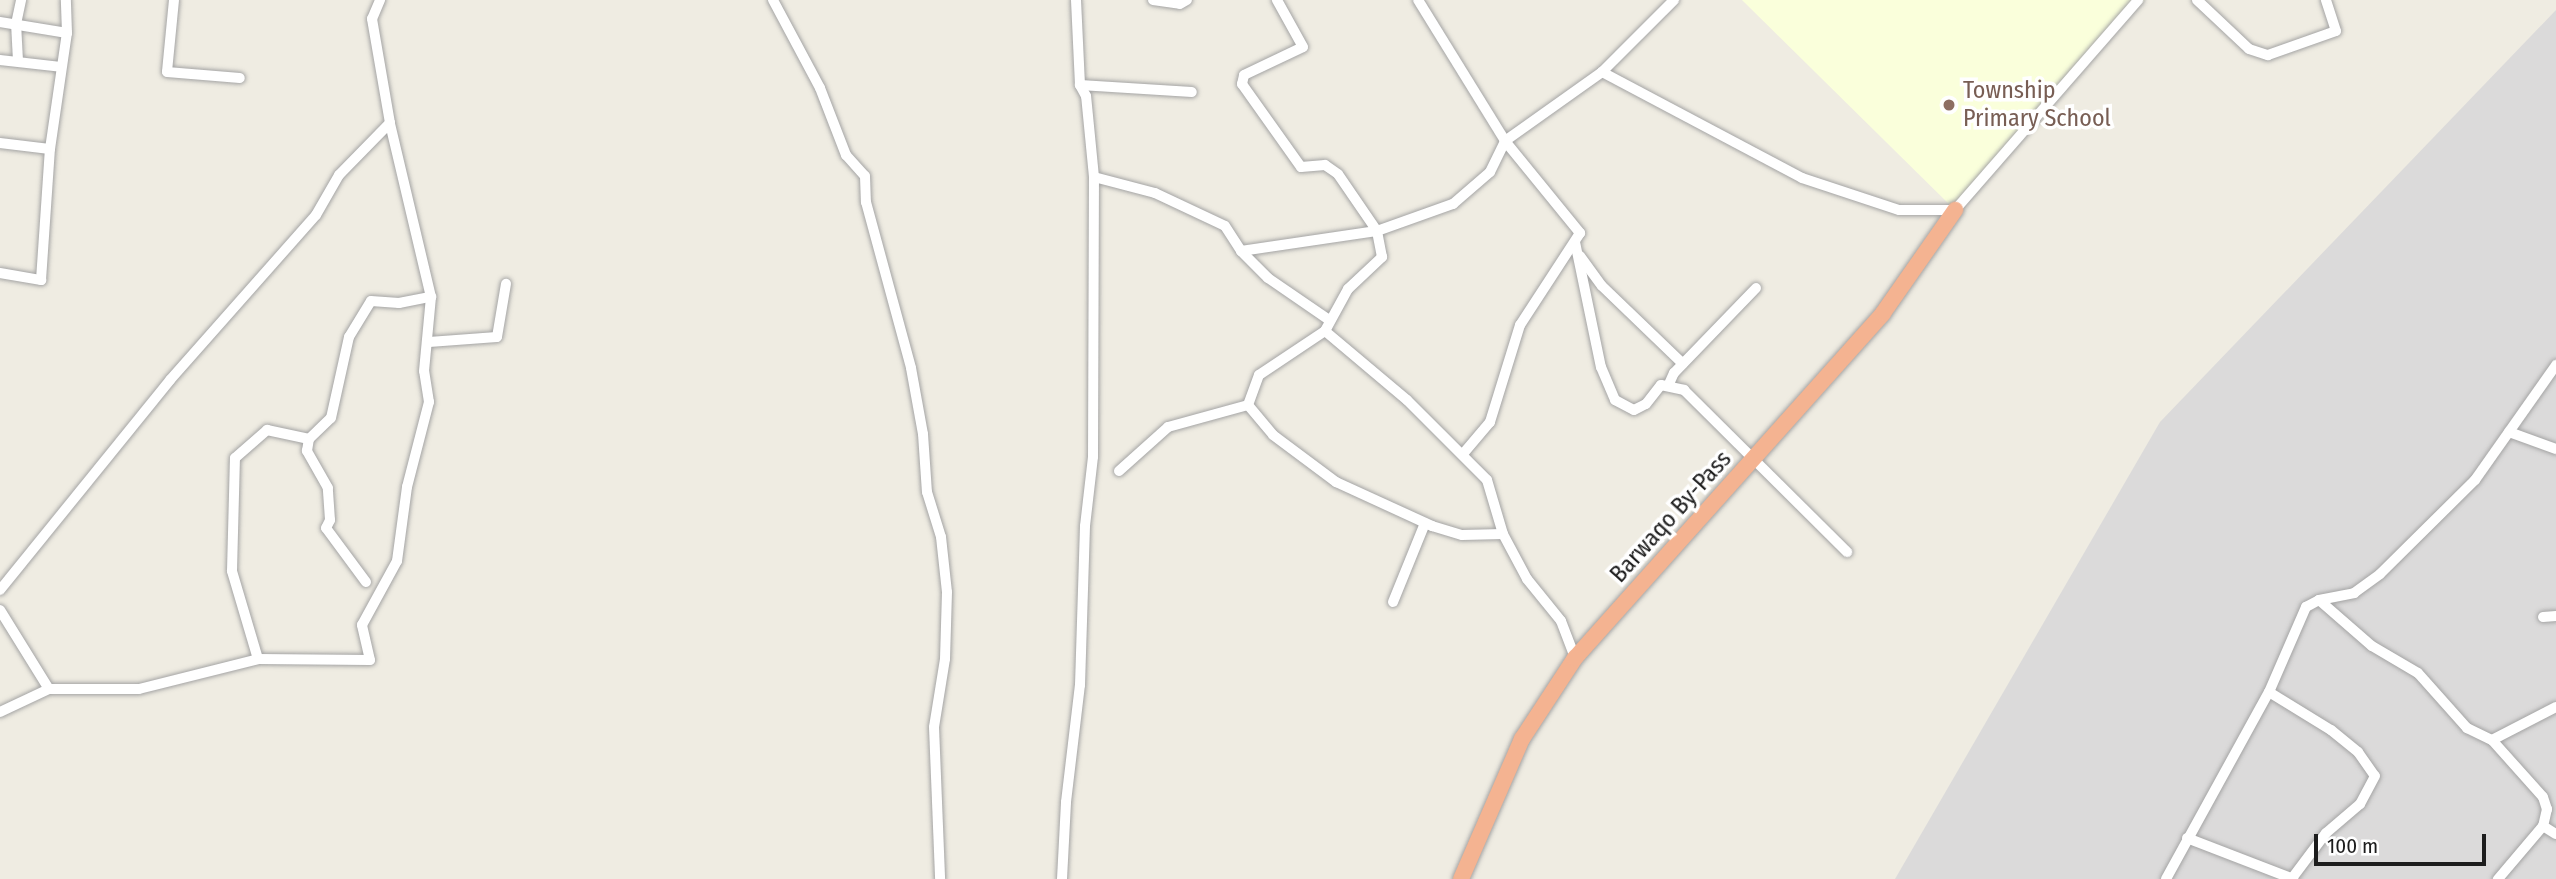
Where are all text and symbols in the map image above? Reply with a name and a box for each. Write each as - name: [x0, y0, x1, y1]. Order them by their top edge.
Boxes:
- place label: Township Primary School: [1963, 77, 2111, 133]
- marker: Township Primary School: [1941, 97, 1957, 113]
- street label: Barwaqo By-Pass: [1604, 445, 1738, 589]
- scale bar: [2318, 820, 2490, 864]
- text: 100 m: [2327, 833, 2378, 859]

